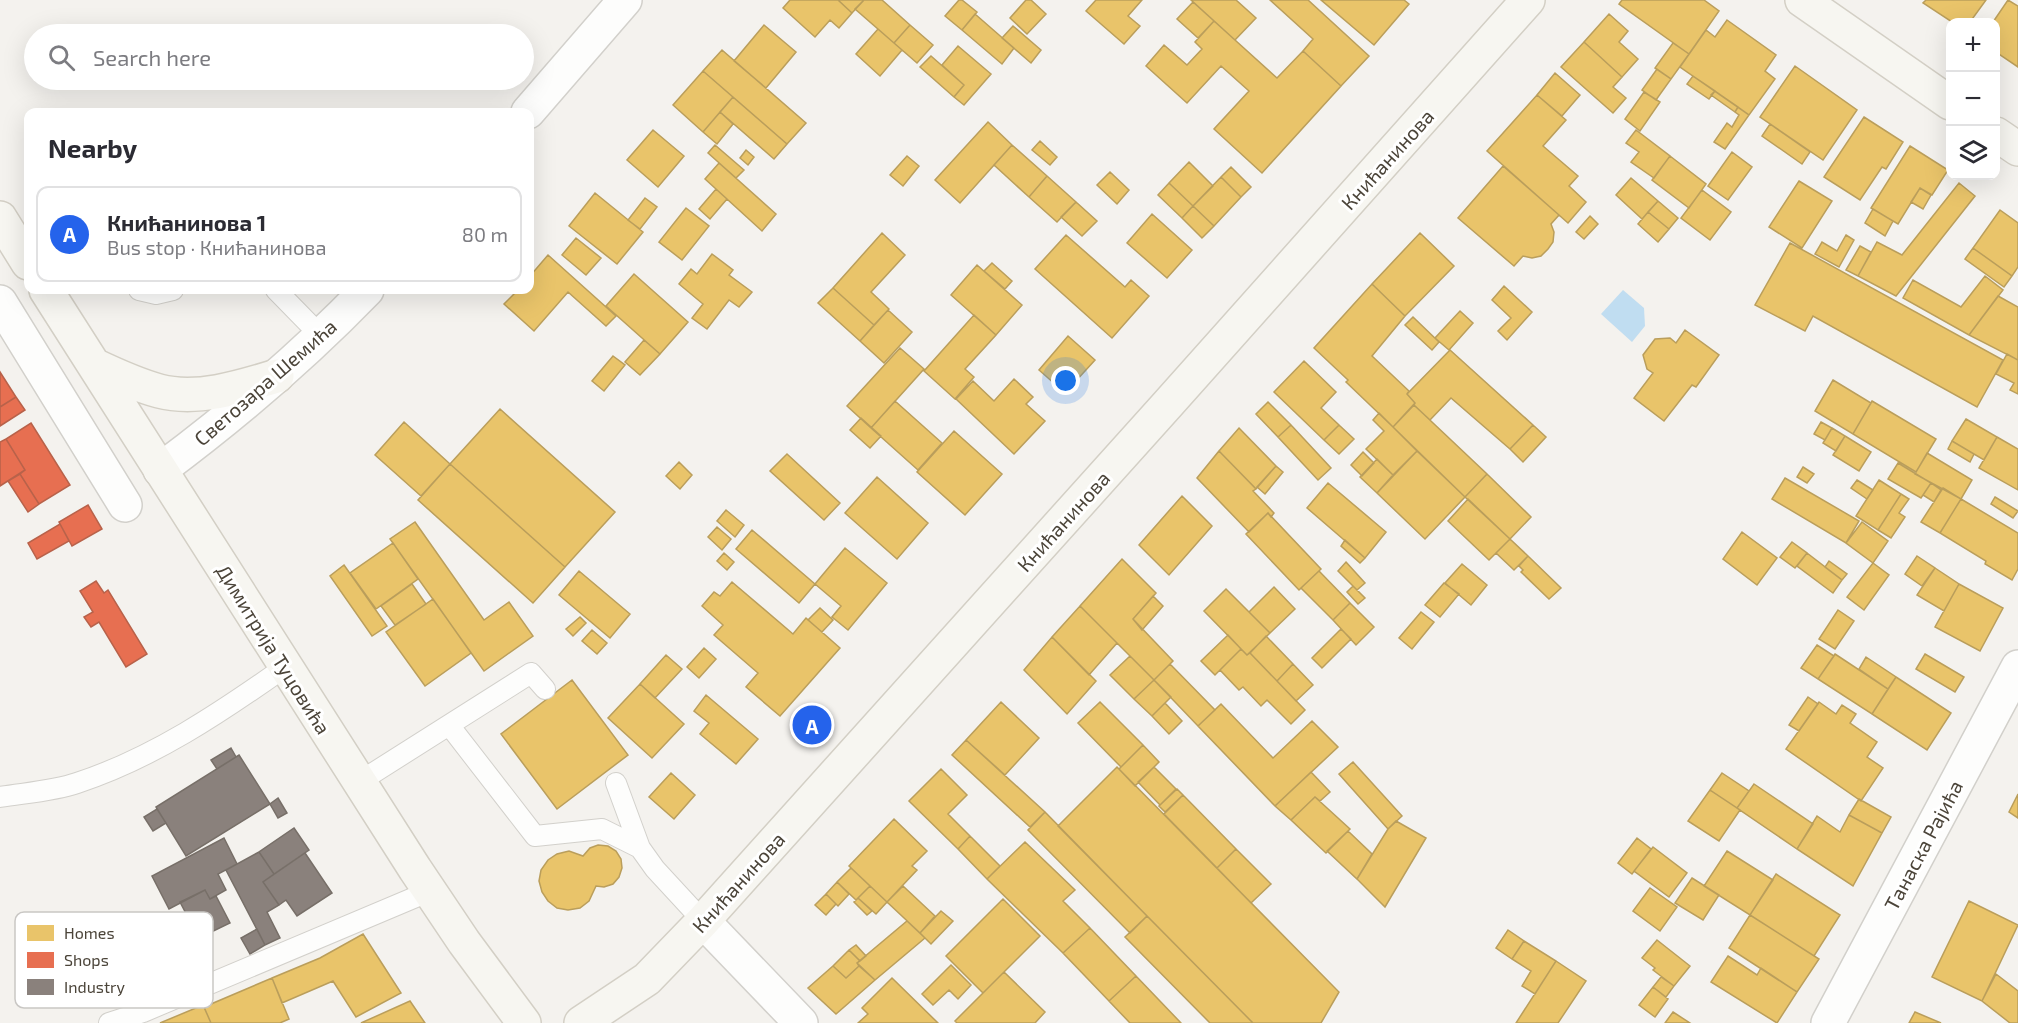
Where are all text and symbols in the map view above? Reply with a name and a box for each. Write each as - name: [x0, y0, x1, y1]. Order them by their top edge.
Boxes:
- map controls: [1946, 18, 2000, 180]
- button: +: [1946, 18, 2000, 72]
- search box: [24, 24, 534, 90]
- icon: search: [45, 41, 78, 74]
- text: Search here: [93, 44, 211, 70]
- button: −: [1946, 72, 2000, 126]
- street label: Книћанинова: [1336, 104, 1438, 214]
- button: layers: [1946, 126, 2000, 180]
- text: Nearby: [48, 132, 137, 163]
- text: Книћанинова 1: [107, 209, 266, 235]
- text: A: [63, 222, 76, 246]
- text: 80 m: [462, 222, 508, 246]
- text: Bus stop · Книћанинова: [107, 235, 326, 259]
- street label: Светозара Шемића: [189, 314, 341, 450]
- your location: [1051, 366, 1080, 395]
- street label: Книћанинова: [1012, 466, 1114, 576]
- street label: Димитрија Туцовића: [211, 560, 336, 739]
- pin: A: [792, 702, 832, 748]
- street label: Танаска Рајића: [1879, 776, 1967, 914]
- street label: Книћанинова: [687, 827, 789, 937]
- legend: [15, 912, 213, 1008]
- text: Homes: [64, 923, 115, 942]
- text: Shops: [64, 950, 109, 969]
- text: Industry: [64, 977, 125, 996]

